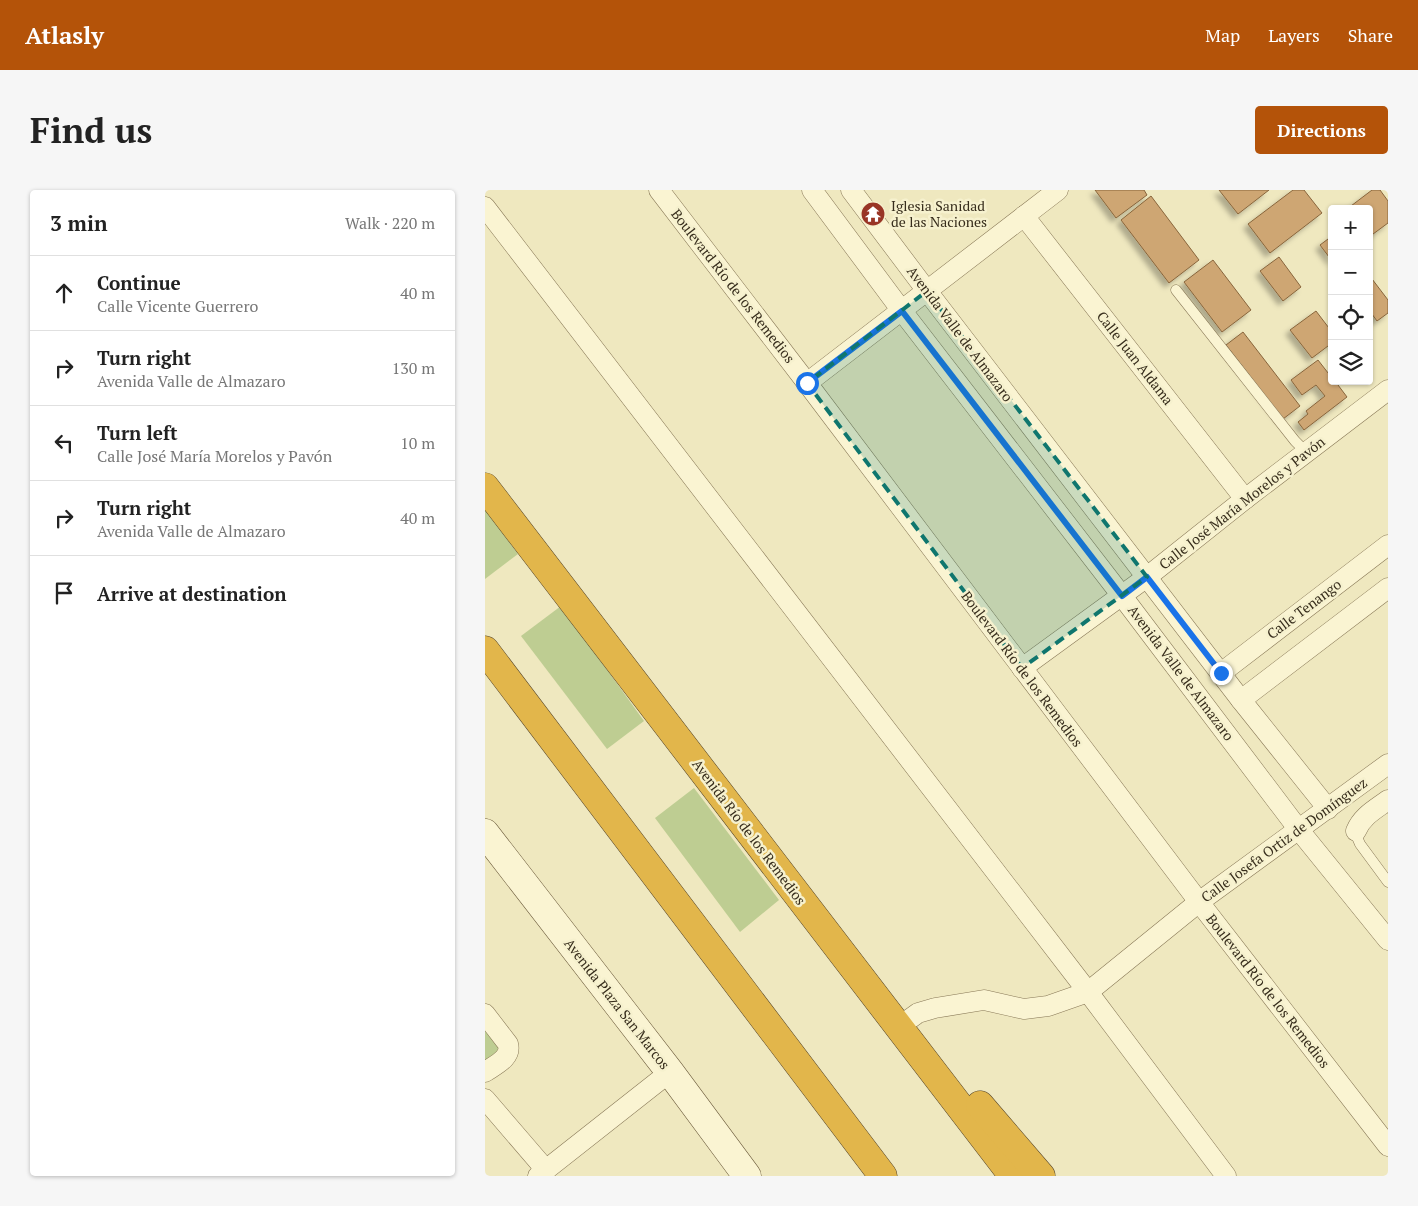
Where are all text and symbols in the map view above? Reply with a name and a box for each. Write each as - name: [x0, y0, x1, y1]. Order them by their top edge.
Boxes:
- text: Atlasly: [25, 19, 104, 51]
- text: Map: [1205, 23, 1240, 47]
- text: Layers: [1268, 23, 1320, 47]
- text: Share: [1348, 23, 1393, 47]
- button: Directions: [1255, 106, 1388, 154]
- text: Find us: [30, 107, 152, 153]
- place label: Iglesia Sanidad de las Naciones: [891, 196, 987, 231]
- temple icon: Iglesia Sanidad de las Naciones: [860, 201, 886, 227]
- street label: Boulevard Río de los Remedios: [667, 205, 800, 367]
- map controls: [1328, 205, 1373, 385]
- button: +: [1328, 205, 1373, 250]
- text: 3 min: [50, 209, 107, 237]
- text: Walk · 220 m: [345, 212, 435, 234]
- button: −: [1328, 250, 1373, 295]
- street label: Avenida Valle de Almazaro: [903, 262, 1018, 406]
- text: Continue: [97, 270, 181, 295]
- icon: ahead: [50, 279, 78, 307]
- text: 40 m: [400, 282, 435, 304]
- text: Calle Vicente Guerrero: [97, 295, 258, 317]
- button: locate: [1328, 295, 1373, 340]
- street label: Calle Juan Aldama: [1093, 307, 1178, 408]
- button: layers: [1328, 340, 1373, 385]
- text: Turn right: [97, 345, 191, 370]
- icon: right: [50, 354, 78, 382]
- text: 130 m: [392, 357, 435, 379]
- text: Avenida Valle de Almazaro: [97, 370, 286, 392]
- route start: [796, 372, 819, 395]
- text: Turn left: [97, 420, 178, 445]
- icon: left: [50, 429, 78, 457]
- street label: Calle José María Morelos y Pavón: [1155, 431, 1329, 573]
- text: 10 m: [400, 432, 435, 454]
- text: Calle José María Morelos y Pavón: [97, 445, 332, 467]
- text: Turn right: [97, 495, 191, 520]
- icon: right: [50, 504, 78, 532]
- text: 40 m: [400, 507, 435, 529]
- text: Avenida Valle de Almazaro: [97, 520, 286, 542]
- street label: Calle Tenango: [1263, 574, 1345, 643]
- icon: arrive: [50, 579, 78, 607]
- text: Arrive at destination: [97, 581, 286, 606]
- street label: Boulevard Río de los Remedios: [957, 587, 1087, 751]
- street label: Avenida Valle de Almazaro: [1124, 601, 1239, 745]
- route end: [1210, 662, 1233, 685]
- street label: Avenida Río de los Remedios: [688, 755, 810, 908]
- street label: Calle Josefa Ortiz de Domínguez: [1197, 773, 1371, 906]
- street label: Boulevard Río de los Remedios: [1202, 910, 1335, 1072]
- street label: Avenida Plaza San Marcos: [560, 934, 674, 1073]

